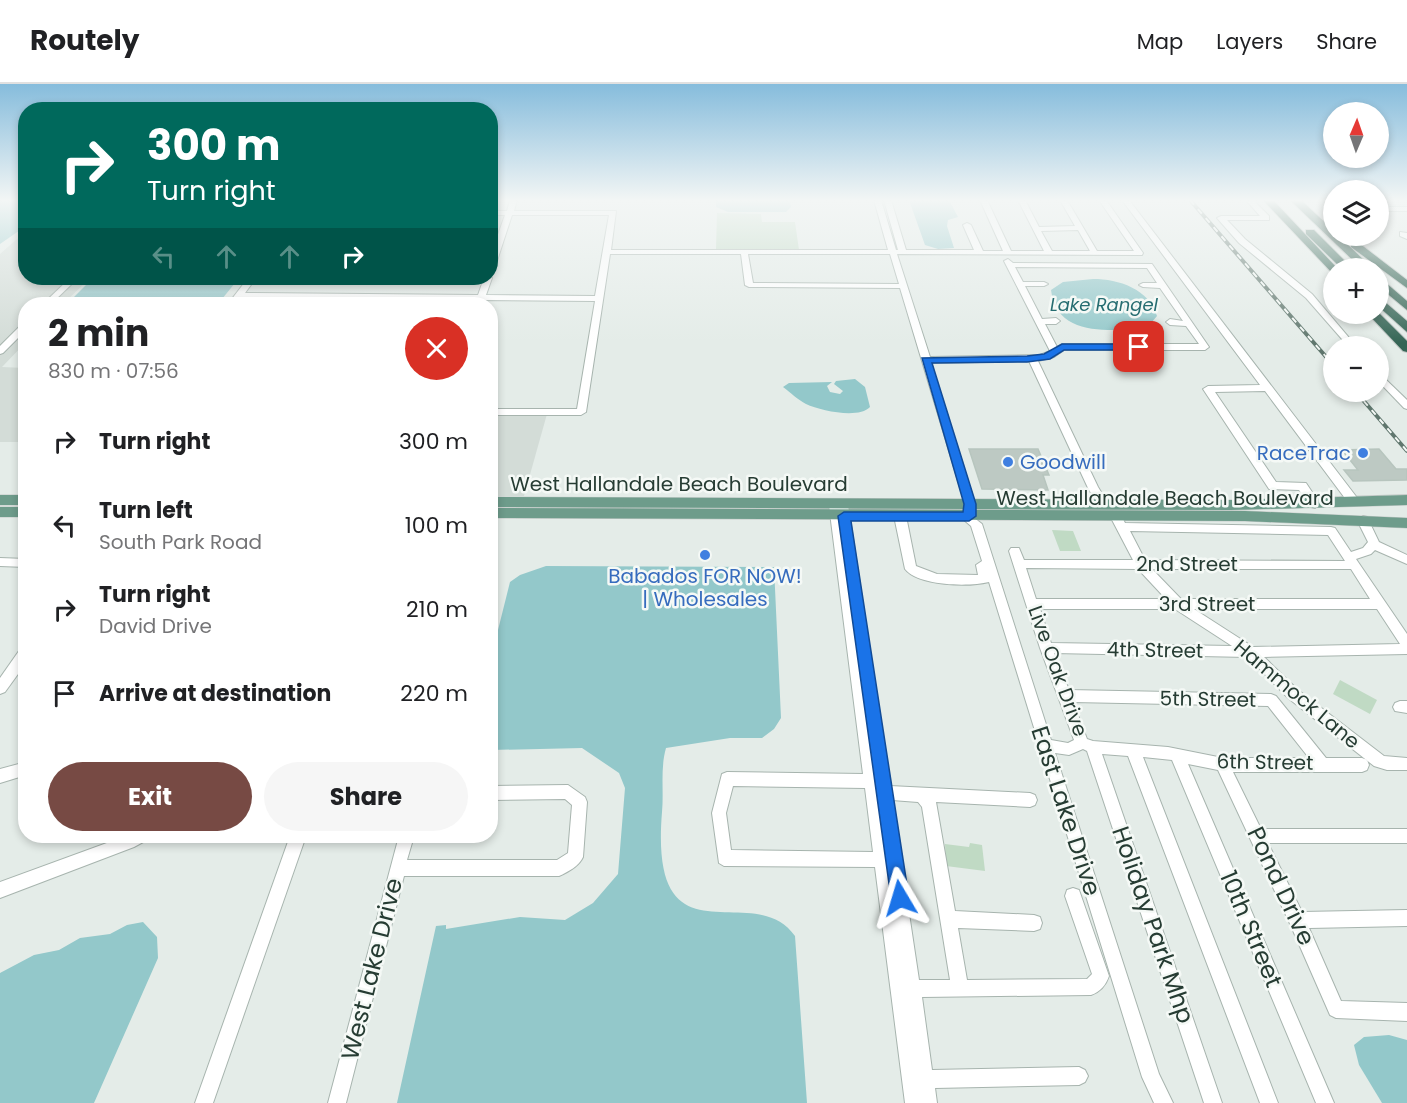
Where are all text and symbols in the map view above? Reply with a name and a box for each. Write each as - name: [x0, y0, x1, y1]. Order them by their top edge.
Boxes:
- text: Routely: [30, 21, 140, 60]
- text: Map: [1137, 27, 1183, 56]
- text: Layers: [1216, 27, 1283, 56]
- text: Share: [1316, 27, 1377, 56]
- north arrow: [1323, 102, 1389, 168]
- map controls: [1323, 102, 1389, 402]
- text: 300 m: [147, 116, 281, 175]
- icon: right: [48, 126, 126, 204]
- text: Turn right: [147, 172, 276, 209]
- button: layers: [1323, 180, 1389, 246]
- icon: left: [147, 240, 180, 273]
- icon: ahead: [210, 240, 243, 273]
- icon: ahead: [273, 240, 306, 273]
- icon: right: [336, 240, 369, 273]
- button: +: [1323, 258, 1389, 324]
- water label: Lake Rangel: [1050, 292, 1159, 317]
- text: 2 min: [48, 308, 149, 359]
- button: close: [405, 317, 468, 380]
- pin: [1113, 321, 1164, 372]
- icon: arrive: [1122, 330, 1155, 363]
- button: −: [1323, 336, 1389, 402]
- text: 830 m · 07:56: [48, 357, 179, 385]
- icon: right: [48, 425, 81, 458]
- text: Turn right: [99, 426, 210, 457]
- text: 300 m: [399, 426, 468, 457]
- place label: RaceTrac: [1257, 439, 1351, 467]
- marker: RaceTrac: [1356, 446, 1370, 460]
- place label: Goodwill: [1020, 448, 1106, 476]
- marker: Goodwill: [1001, 455, 1015, 469]
- street label: West Hallandale Beach Boulevard: [510, 470, 848, 498]
- street label: West Hallandale Beach Boulevard: [996, 484, 1334, 512]
- text: Turn left: [99, 495, 193, 526]
- icon: left: [48, 509, 81, 542]
- text: 100 m: [405, 510, 468, 541]
- text: South Park Road: [99, 528, 262, 556]
- marker: Babados FOR NOW! | Wholesales: [698, 548, 712, 562]
- street label: 2nd Street: [1136, 550, 1238, 578]
- place label: Babados FOR NOW! | Wholesales: [608, 562, 802, 613]
- text: Turn right: [99, 579, 210, 610]
- street label: 3rd Street: [1159, 590, 1255, 618]
- icon: right: [48, 593, 81, 626]
- text: 210 m: [406, 594, 468, 625]
- street label: Live Oak Drive: [1021, 602, 1095, 740]
- text: David Drive: [99, 612, 212, 640]
- street label: Hammock Lane: [1228, 633, 1366, 755]
- street label: 4th Street: [1106, 635, 1204, 665]
- icon: arrive: [48, 677, 81, 710]
- text: Arrive at destination: [99, 678, 331, 709]
- text: 220 m: [400, 678, 468, 709]
- street label: 5th Street: [1159, 684, 1257, 714]
- street label: East Lake Drive: [1023, 722, 1109, 900]
- street label: 6th Street: [1216, 747, 1314, 777]
- button: Exit: [48, 762, 252, 831]
- button: Share: [264, 762, 468, 831]
- street label: Pond Drive: [1240, 821, 1323, 951]
- street label: Holiday Park Mhp: [1104, 822, 1203, 1028]
- position arrow: [868, 866, 932, 930]
- street label: 10th Street: [1212, 866, 1291, 992]
- street label: West Lake Drive: [333, 874, 410, 1063]

